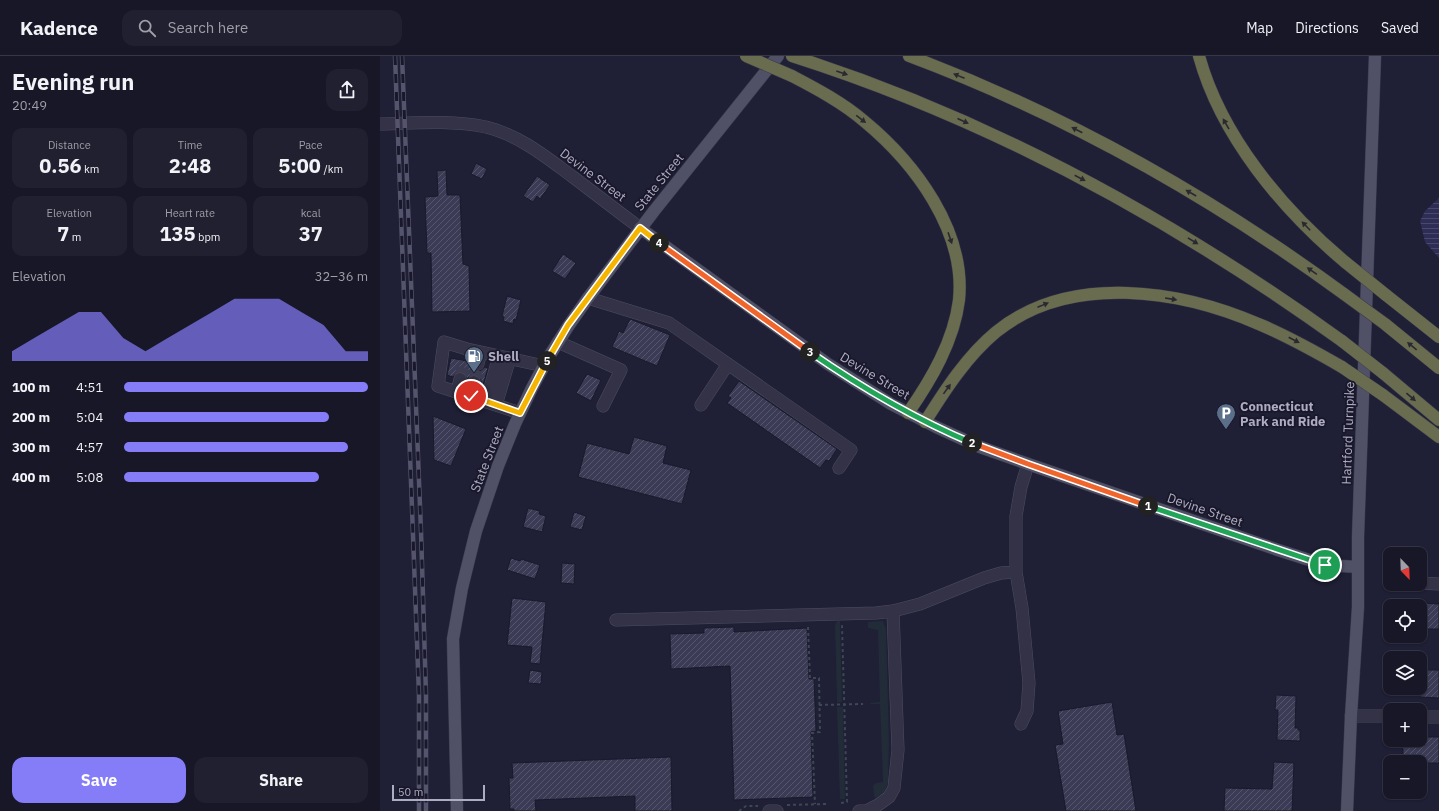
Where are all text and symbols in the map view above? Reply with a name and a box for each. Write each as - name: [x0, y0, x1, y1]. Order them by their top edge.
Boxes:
- search box: [122, 10, 402, 46]
- text: Kadence: [20, 16, 98, 40]
- icon: search: [136, 17, 158, 39]
- text: Search here: [168, 18, 248, 37]
- text: Map: [1246, 19, 1273, 37]
- text: Directions: [1295, 19, 1359, 37]
- text: Saved: [1381, 19, 1419, 37]
- text: Evening run: [12, 67, 134, 96]
- button: share: [326, 69, 368, 111]
- one-way arrow: [837, 70, 849, 76]
- one-way arrow: [954, 73, 965, 79]
- text: 20:49: [12, 97, 47, 114]
- one-way arrow: [856, 115, 867, 123]
- one-way arrow: [957, 118, 968, 124]
- one-way arrow: [1223, 118, 1230, 129]
- one-way arrow: [1071, 127, 1083, 134]
- text: Distance: [48, 138, 91, 152]
- text: Time: [178, 138, 202, 152]
- text: Pace: [299, 138, 323, 152]
- street label: Devine Street: [556, 145, 630, 205]
- street label: State Street: [631, 150, 687, 214]
- text: 0.56: [39, 152, 81, 179]
- text: 2:48: [169, 152, 211, 179]
- text: 5:00: [278, 152, 321, 179]
- text: km: [81, 162, 99, 176]
- text: /km: [321, 162, 343, 176]
- one-way arrow: [1074, 174, 1086, 181]
- one-way arrow: [1185, 189, 1197, 196]
- text: Elevation: [47, 206, 92, 220]
- text: Heart rate: [165, 206, 215, 220]
- text: kcal: [301, 206, 321, 220]
- text: 7: [57, 220, 69, 247]
- text: 135: [160, 220, 196, 247]
- text: 37: [299, 220, 323, 247]
- one-way arrow: [1301, 221, 1311, 231]
- text: m: [69, 230, 81, 244]
- text: bpm: [196, 230, 220, 244]
- pin: 4: [649, 233, 669, 253]
- one-way arrow: [947, 233, 953, 245]
- text: 4: [656, 236, 662, 250]
- one-way arrow: [1187, 238, 1199, 245]
- one-way arrow: [1307, 267, 1318, 275]
- text: Elevation: [12, 268, 66, 285]
- text: 32–36 m: [315, 268, 368, 285]
- one-way arrow: [1165, 296, 1177, 302]
- one-way arrow: [1037, 302, 1049, 308]
- one-way arrow: [1288, 337, 1299, 343]
- pin: 3: [800, 342, 820, 362]
- one-way arrow: [1407, 342, 1418, 350]
- fuel station icon: Shell: [463, 345, 485, 373]
- text: 3: [807, 345, 813, 359]
- place label: Shell: [488, 348, 519, 365]
- street label: Devine Street: [837, 348, 913, 404]
- pin: 5: [537, 351, 557, 371]
- text: 5: [544, 354, 550, 368]
- text: 100 m: [12, 379, 50, 396]
- text: 4:51: [76, 379, 103, 396]
- pin: [454, 379, 488, 413]
- street label: Hartford Turnpike: [1338, 381, 1358, 485]
- one-way arrow: [943, 384, 951, 395]
- icon: check: [460, 385, 482, 407]
- one-way arrow: [1406, 392, 1417, 401]
- place label: Connecticut Park and Ride: [1240, 398, 1325, 430]
- parking icon: Connecticut Park and Ride: [1215, 402, 1237, 430]
- text: 200 m: [12, 409, 50, 426]
- text: 5:04: [76, 409, 103, 426]
- street label: State Street: [467, 424, 507, 494]
- pin: 2: [962, 433, 982, 453]
- text: 2: [969, 436, 975, 450]
- text: 300 m: [12, 439, 50, 456]
- text: 4:57: [76, 439, 103, 456]
- text: 400 m: [12, 469, 50, 486]
- text: 5:08: [76, 469, 103, 486]
- street label: Devine Street: [1165, 489, 1245, 531]
- pin: 1: [1138, 496, 1158, 516]
- text: 1: [1145, 499, 1151, 513]
- north arrow: [1383, 547, 1427, 591]
- map controls: [1383, 547, 1427, 799]
- pin: [1308, 548, 1342, 582]
- icon: arrive: [1314, 554, 1336, 576]
- button: locate: [1383, 599, 1427, 643]
- button: layers: [1383, 651, 1427, 695]
- button: +: [1383, 703, 1427, 747]
- button: −: [1383, 755, 1427, 799]
- button: Save: [12, 757, 186, 803]
- button: Share: [194, 757, 368, 803]
- scale bar: [392, 783, 485, 802]
- text: 50 m: [398, 785, 423, 799]

